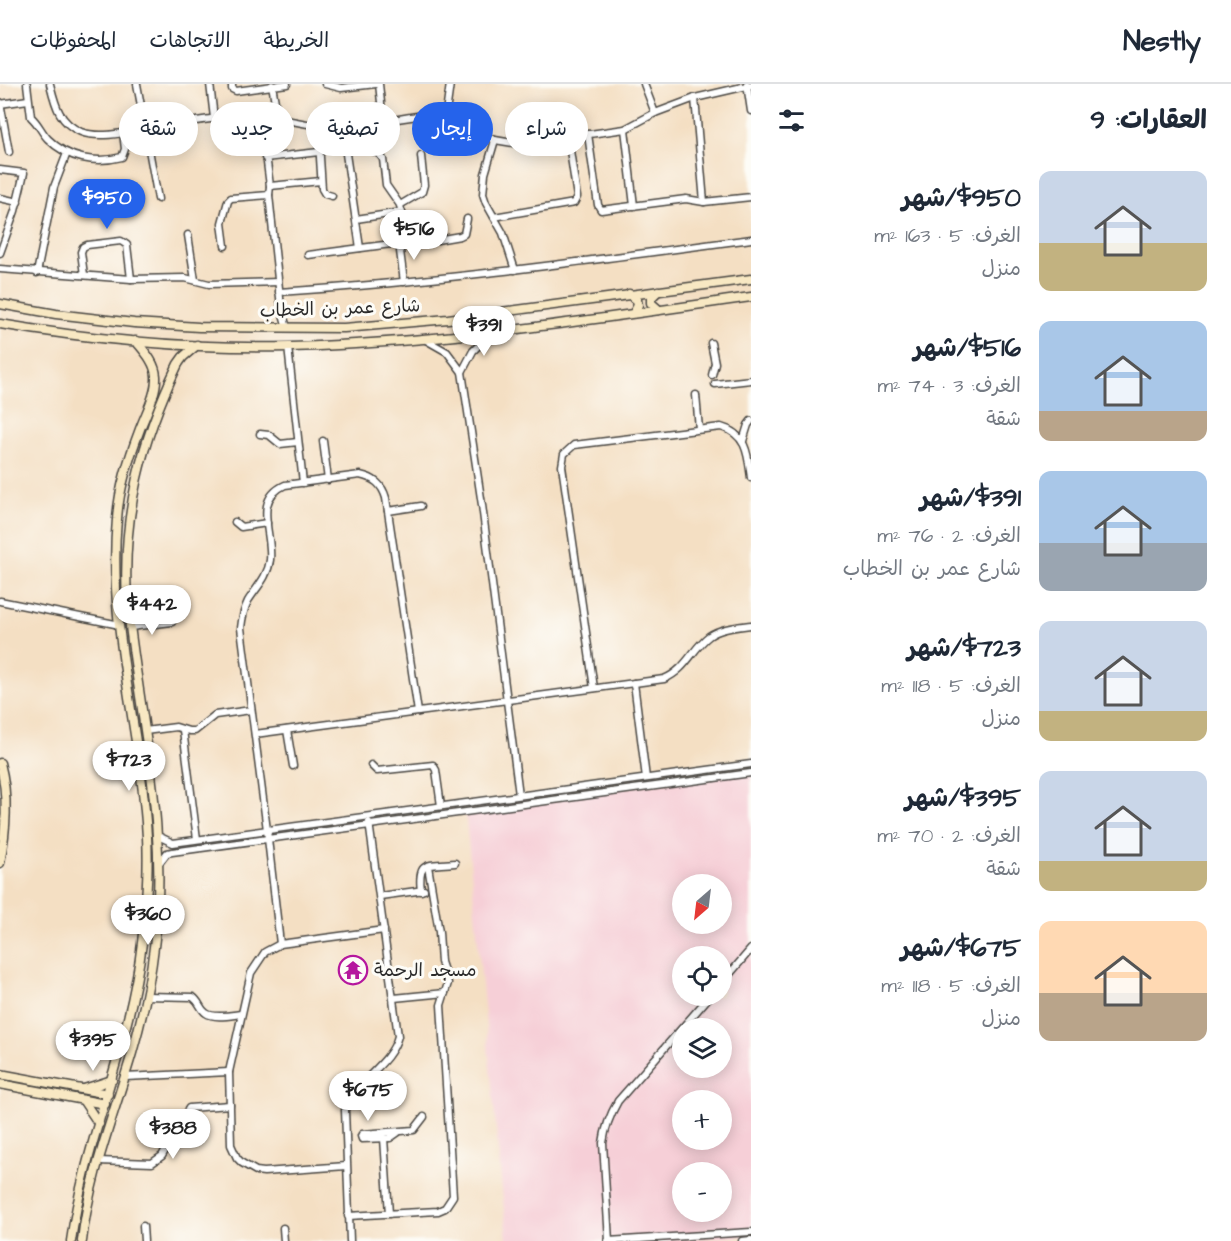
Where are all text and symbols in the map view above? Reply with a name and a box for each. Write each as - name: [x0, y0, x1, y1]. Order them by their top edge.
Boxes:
- text: Nestly: [1123, 22, 1201, 61]
- text: المحفوظات: [30, 26, 116, 55]
- text: الاتجاهات: [149, 26, 231, 55]
- text: الخريطة: [264, 26, 329, 55]
- chip: شقة: [119, 102, 198, 156]
- chip: جديد: [210, 102, 294, 156]
- chip: تصفية: [306, 102, 400, 156]
- chip: إيجار: [412, 102, 493, 156]
- chip: شراء: [505, 102, 588, 156]
- text: العقارات: 9: [1090, 102, 1207, 138]
- icon: filters: [775, 104, 808, 137]
- pin: $950: [71, 179, 143, 230]
- text: $950/شهر: [902, 180, 1021, 216]
- text: $950: [82, 184, 132, 212]
- icon: home: [1087, 195, 1159, 267]
- pin: $516: [378, 210, 450, 261]
- text: $516: [394, 215, 434, 243]
- text: الغرف: 5 · 163 m²: [874, 222, 1021, 250]
- text: منزل: [982, 255, 1021, 283]
- street label: شارع عمر بن الخطاب: [259, 293, 421, 324]
- pin: $391: [448, 306, 520, 357]
- text: $391: [466, 311, 502, 339]
- text: $516/شهر: [913, 330, 1021, 366]
- icon: home: [1087, 345, 1159, 417]
- text: الغرف: 3 · 74 m²: [878, 372, 1021, 400]
- text: شقة: [986, 405, 1021, 433]
- text: $391/شهر: [920, 480, 1021, 516]
- icon: home: [1087, 495, 1159, 567]
- text: الغرف: 2 · 76 m²: [877, 522, 1021, 550]
- text: شارع عمر بن الخطاب: [843, 555, 1021, 583]
- pin: $442: [116, 585, 188, 636]
- text: $442: [127, 590, 177, 618]
- text: $723/شهر: [907, 630, 1021, 666]
- icon: home: [1087, 645, 1159, 717]
- text: الغرف: 5 · 118 m²: [881, 672, 1021, 700]
- text: منزل: [982, 705, 1021, 733]
- pin: $723: [93, 741, 165, 792]
- text: $723: [106, 746, 152, 774]
- text: $395/شهر: [905, 780, 1021, 816]
- icon: home: [1087, 795, 1159, 867]
- text: الغرف: 2 · 70 m²: [877, 822, 1021, 850]
- text: شقة: [986, 855, 1021, 883]
- north arrow: [672, 874, 732, 934]
- map controls: [672, 874, 732, 1222]
- pin: $360: [112, 895, 184, 946]
- text: $360: [125, 900, 171, 928]
- text: $675/شهر: [901, 930, 1021, 966]
- icon: home: [1087, 945, 1159, 1017]
- button: locate: [672, 946, 732, 1006]
- temple icon: مسجد الرحمة: [337, 954, 369, 986]
- place label: مسجد الرحمة: [374, 958, 476, 983]
- text: الغرف: 5 · 118 m²: [881, 972, 1021, 1000]
- text: منزل: [982, 1005, 1021, 1033]
- button: layers: [672, 1018, 732, 1078]
- pin: $395: [57, 1021, 129, 1072]
- text: $395: [70, 1026, 116, 1054]
- pin: $675: [332, 1071, 404, 1122]
- text: $675: [343, 1076, 393, 1104]
- button: +: [672, 1090, 732, 1150]
- pin: $388: [137, 1109, 209, 1160]
- text: $388: [149, 1114, 197, 1142]
- button: −: [672, 1162, 732, 1222]

